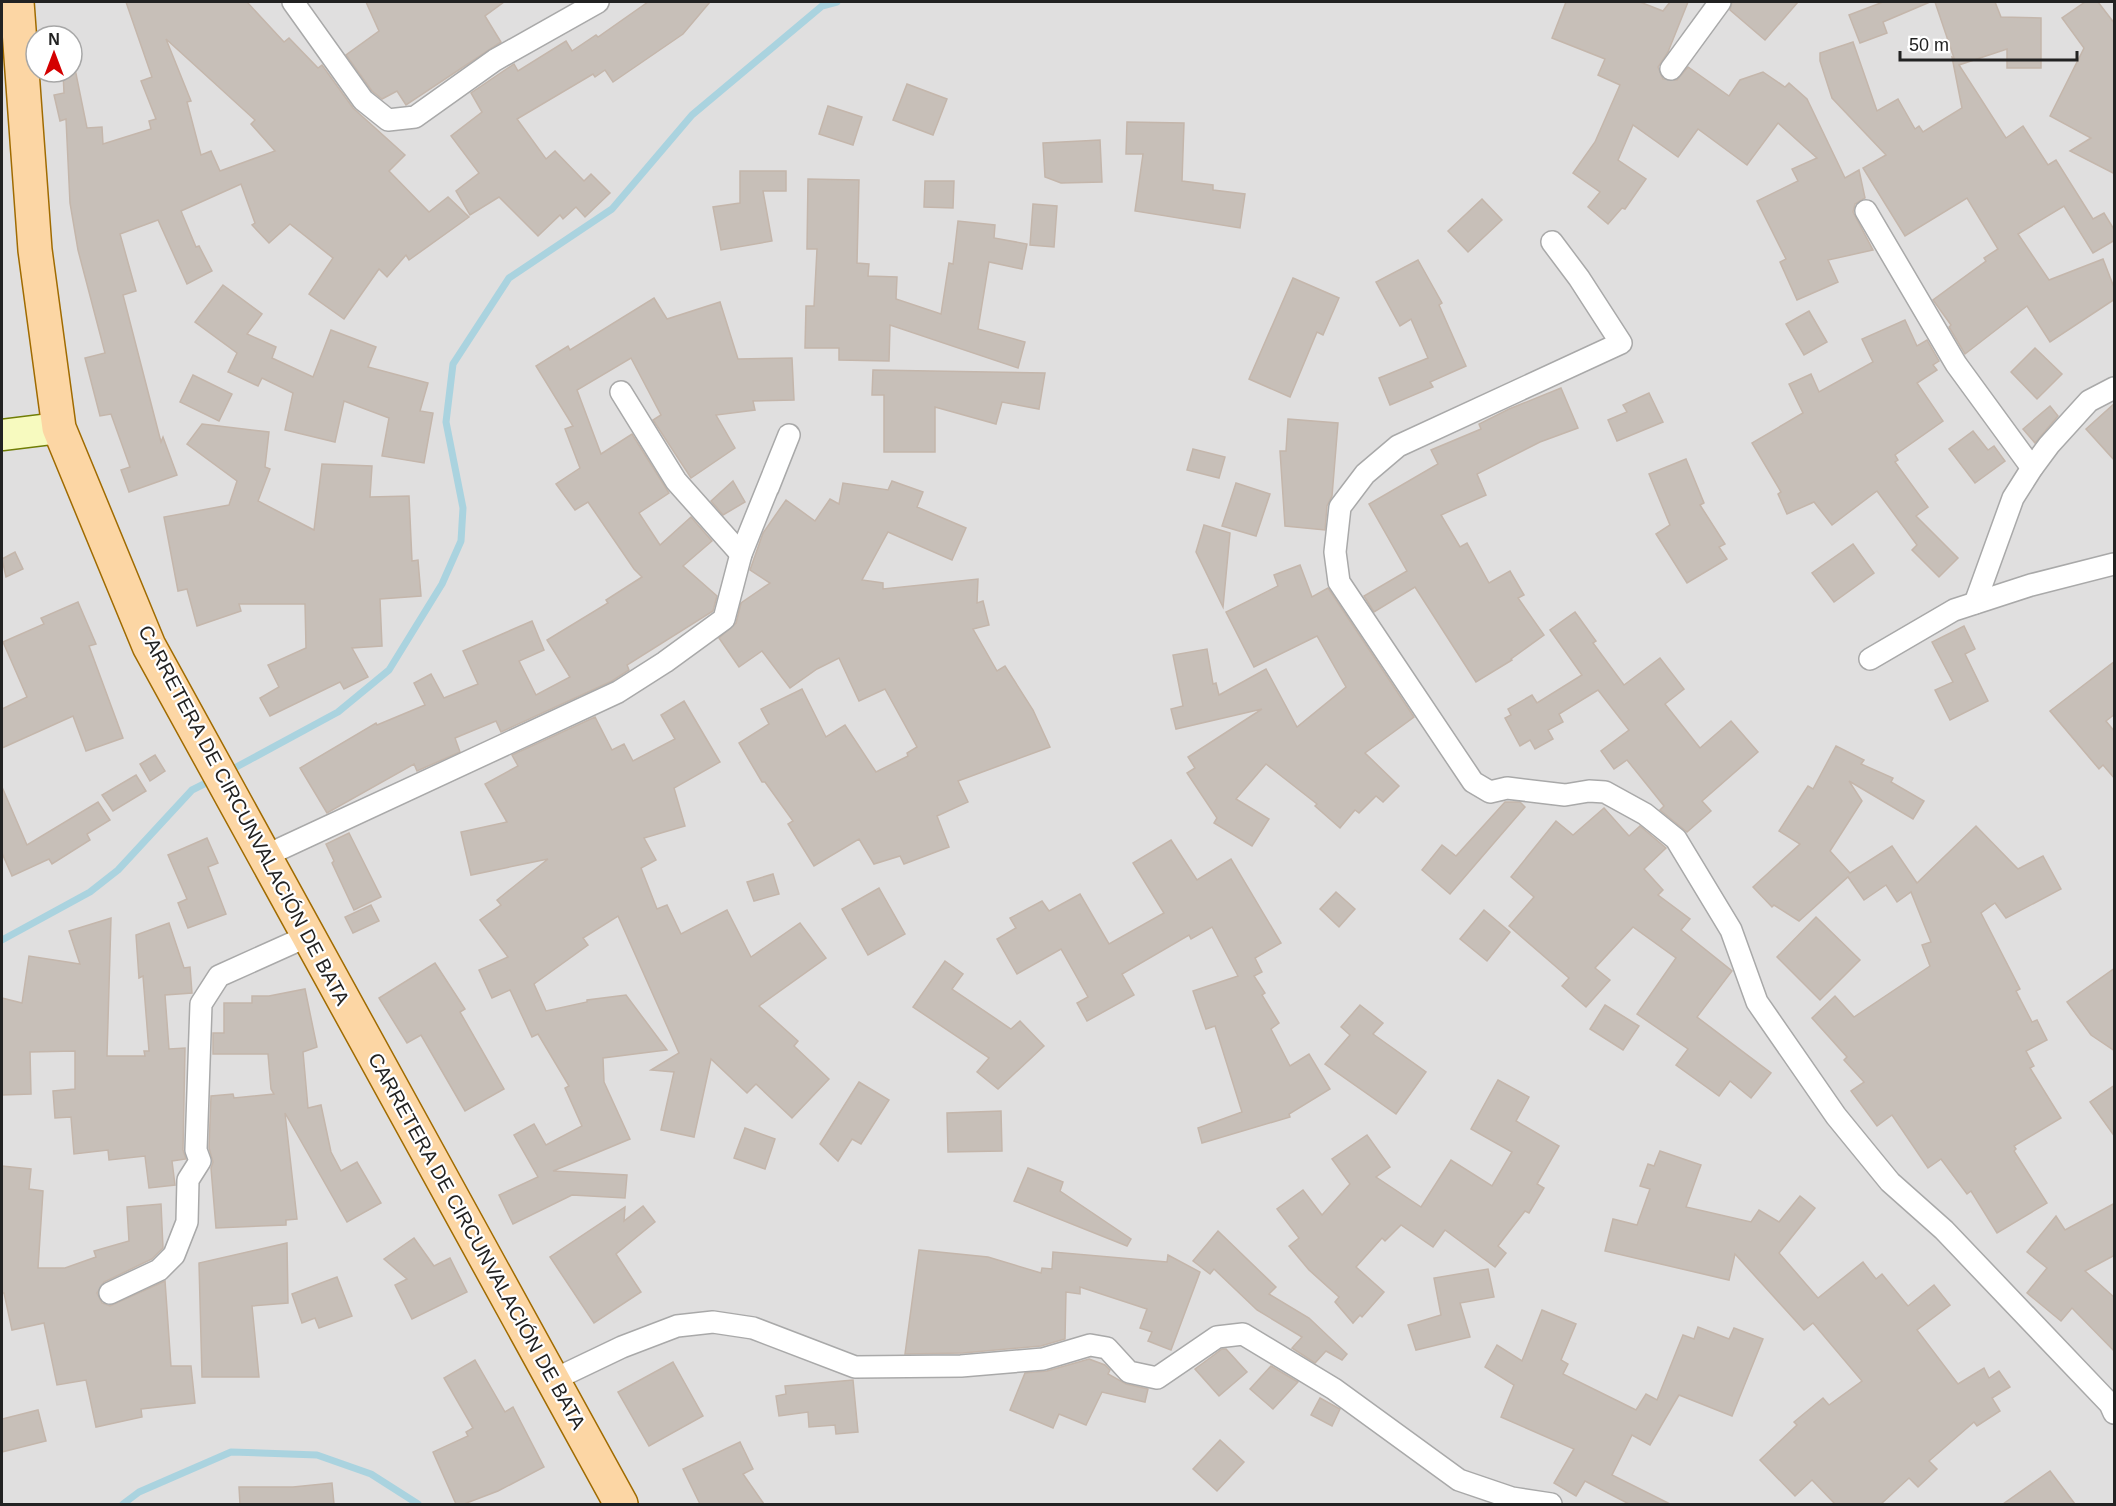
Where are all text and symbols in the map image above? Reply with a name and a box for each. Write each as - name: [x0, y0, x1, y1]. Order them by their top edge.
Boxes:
- north arrow: [24, 24, 84, 84]
- scale bar: [1900, 24, 2077, 62]
- text: N: [48, 31, 60, 48]
- text: 50 m: [1909, 35, 1949, 55]
- street label: CARRETERA DE CIRCUNVALACIÓN DE BATA: [134, 621, 354, 1009]
- street label: CARRETERA DE CIRCUNVALACIÓN DE BATA: [364, 1049, 590, 1434]

